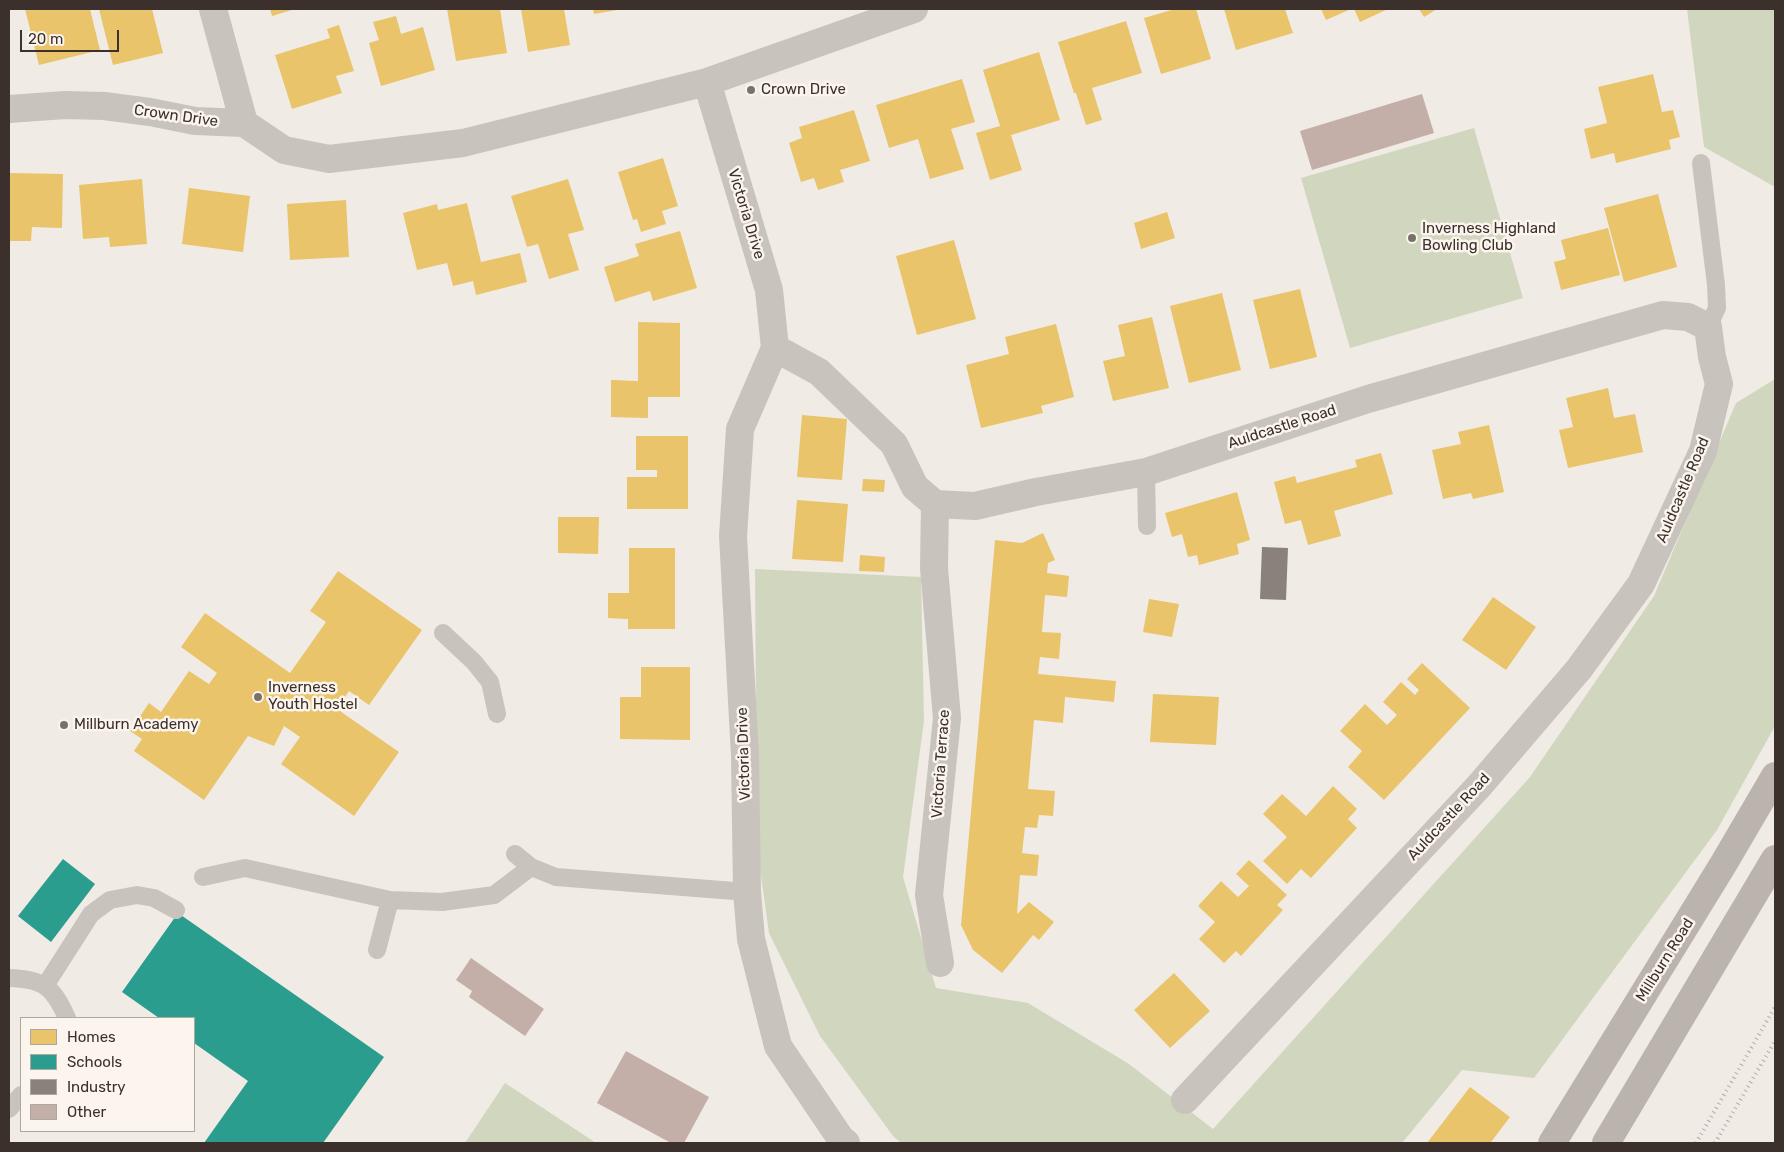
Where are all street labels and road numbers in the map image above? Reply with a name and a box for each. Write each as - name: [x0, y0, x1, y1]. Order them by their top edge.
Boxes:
- street label: Crown Drive: [133, 101, 219, 131]
- street label: Victoria Drive: [724, 167, 768, 261]
- street label: Auldcastle Road: [1226, 401, 1338, 453]
- street label: Auldcastle Road: [1653, 435, 1713, 545]
- street label: Victoria Drive: [733, 707, 755, 801]
- street label: Victoria Terrace: [928, 709, 954, 819]
- street label: Auldcastle Road: [1404, 770, 1494, 864]
- street label: Millburn Road: [1632, 915, 1698, 1005]

